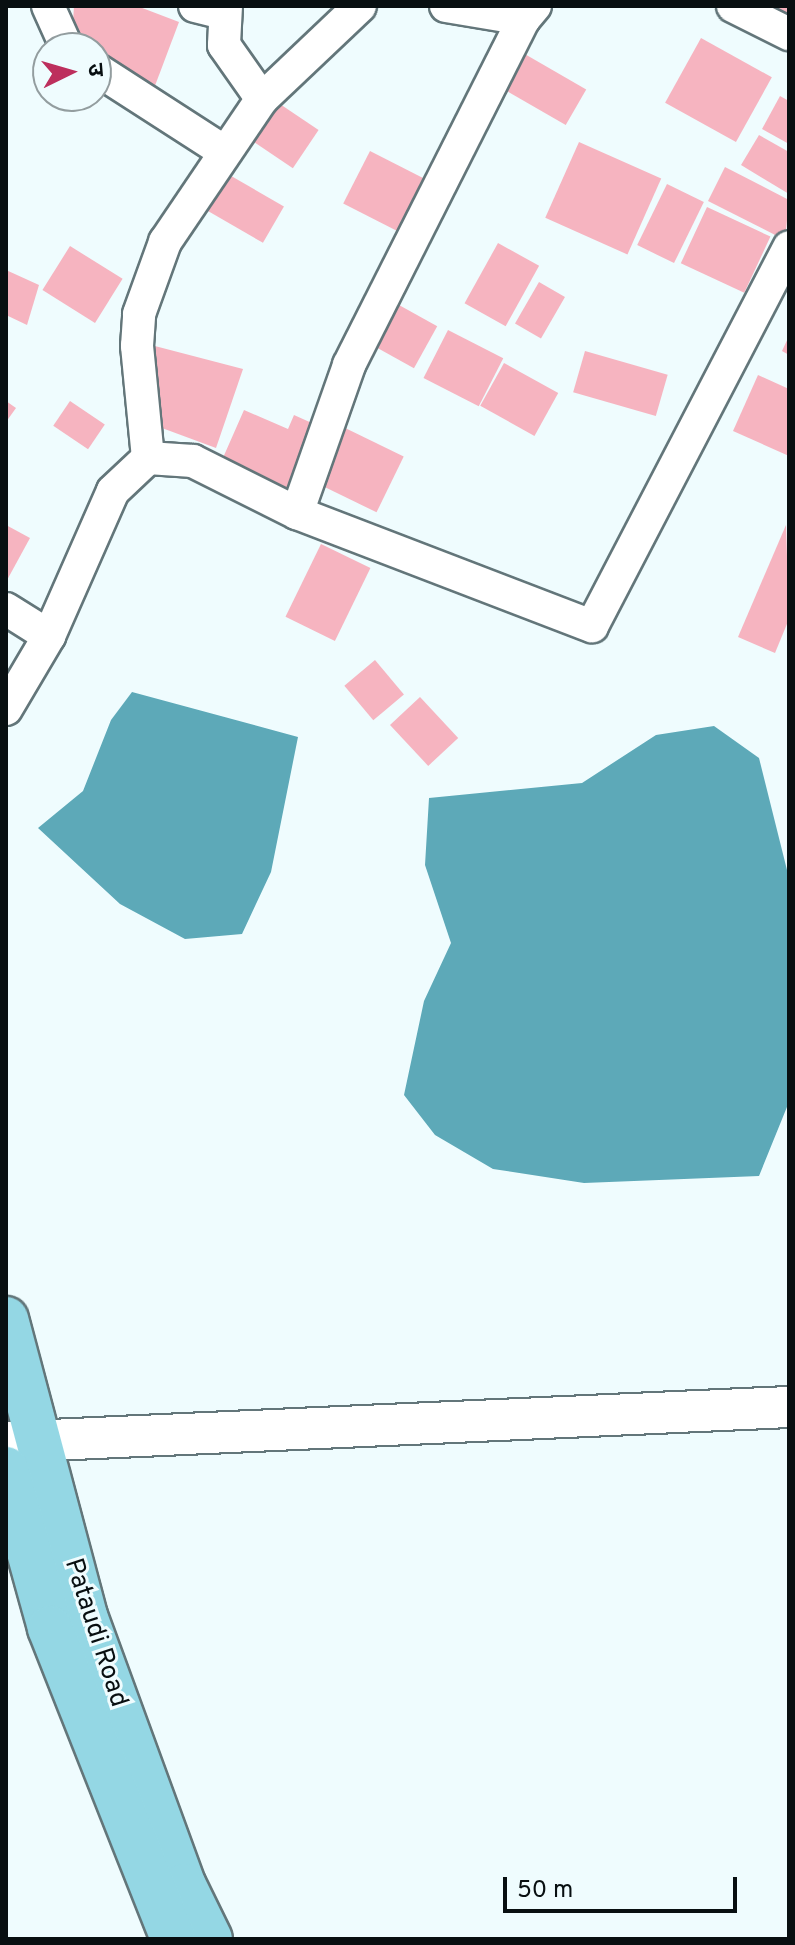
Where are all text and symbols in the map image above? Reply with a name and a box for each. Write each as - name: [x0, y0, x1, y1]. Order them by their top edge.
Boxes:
- north arrow: [32, 32, 112, 112]
- text: उ: [80, 62, 108, 78]
- street label: Pataudi Road: [56, 1555, 134, 1711]
- scale bar: [507, 1861, 741, 1911]
- text: 50 m: [517, 1876, 573, 1906]

